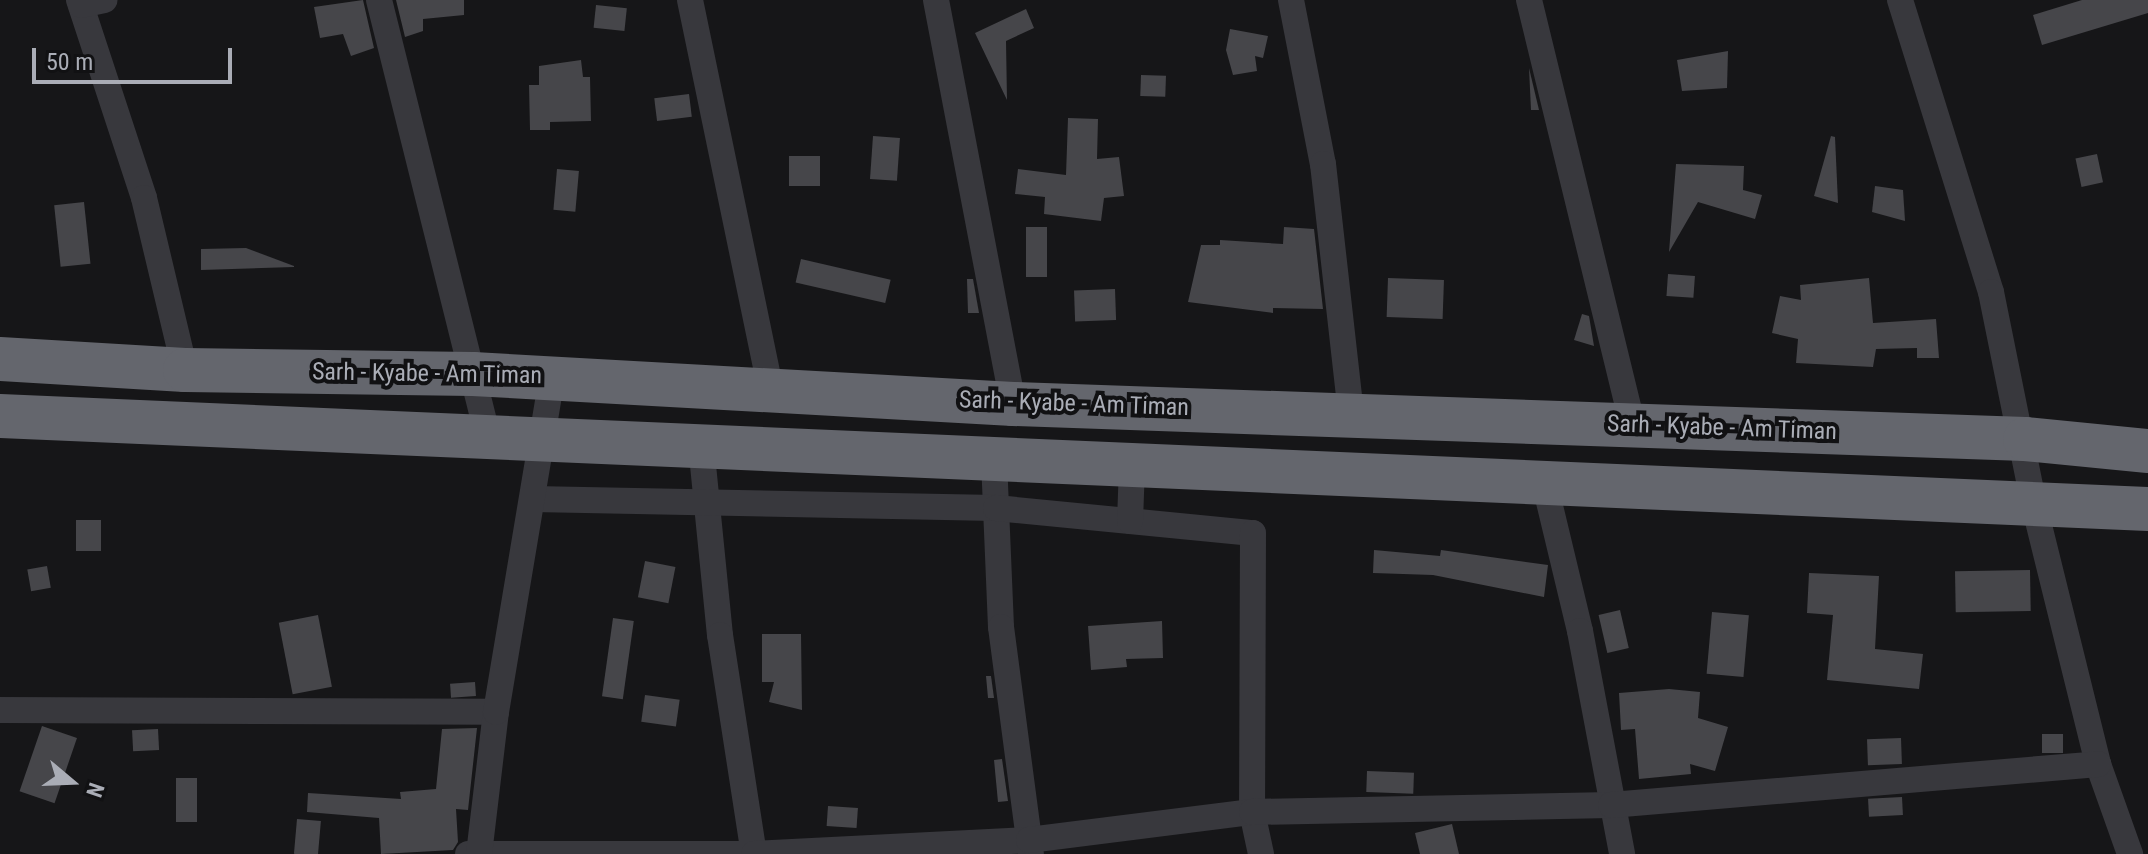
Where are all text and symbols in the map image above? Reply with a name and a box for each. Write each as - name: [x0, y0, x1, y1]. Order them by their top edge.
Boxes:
- scale bar: [36, 32, 236, 82]
- text: 50 m: [46, 48, 93, 76]
- street label: Sarh - Kyabe - Am Timan: [312, 358, 542, 390]
- street label: Sarh - Kyabe - Am Timan: [958, 386, 1190, 422]
- street label: Sarh - Kyabe - Am Timan: [1606, 410, 1838, 446]
- north arrow: [32, 742, 112, 822]
- text: N: [81, 780, 109, 800]

